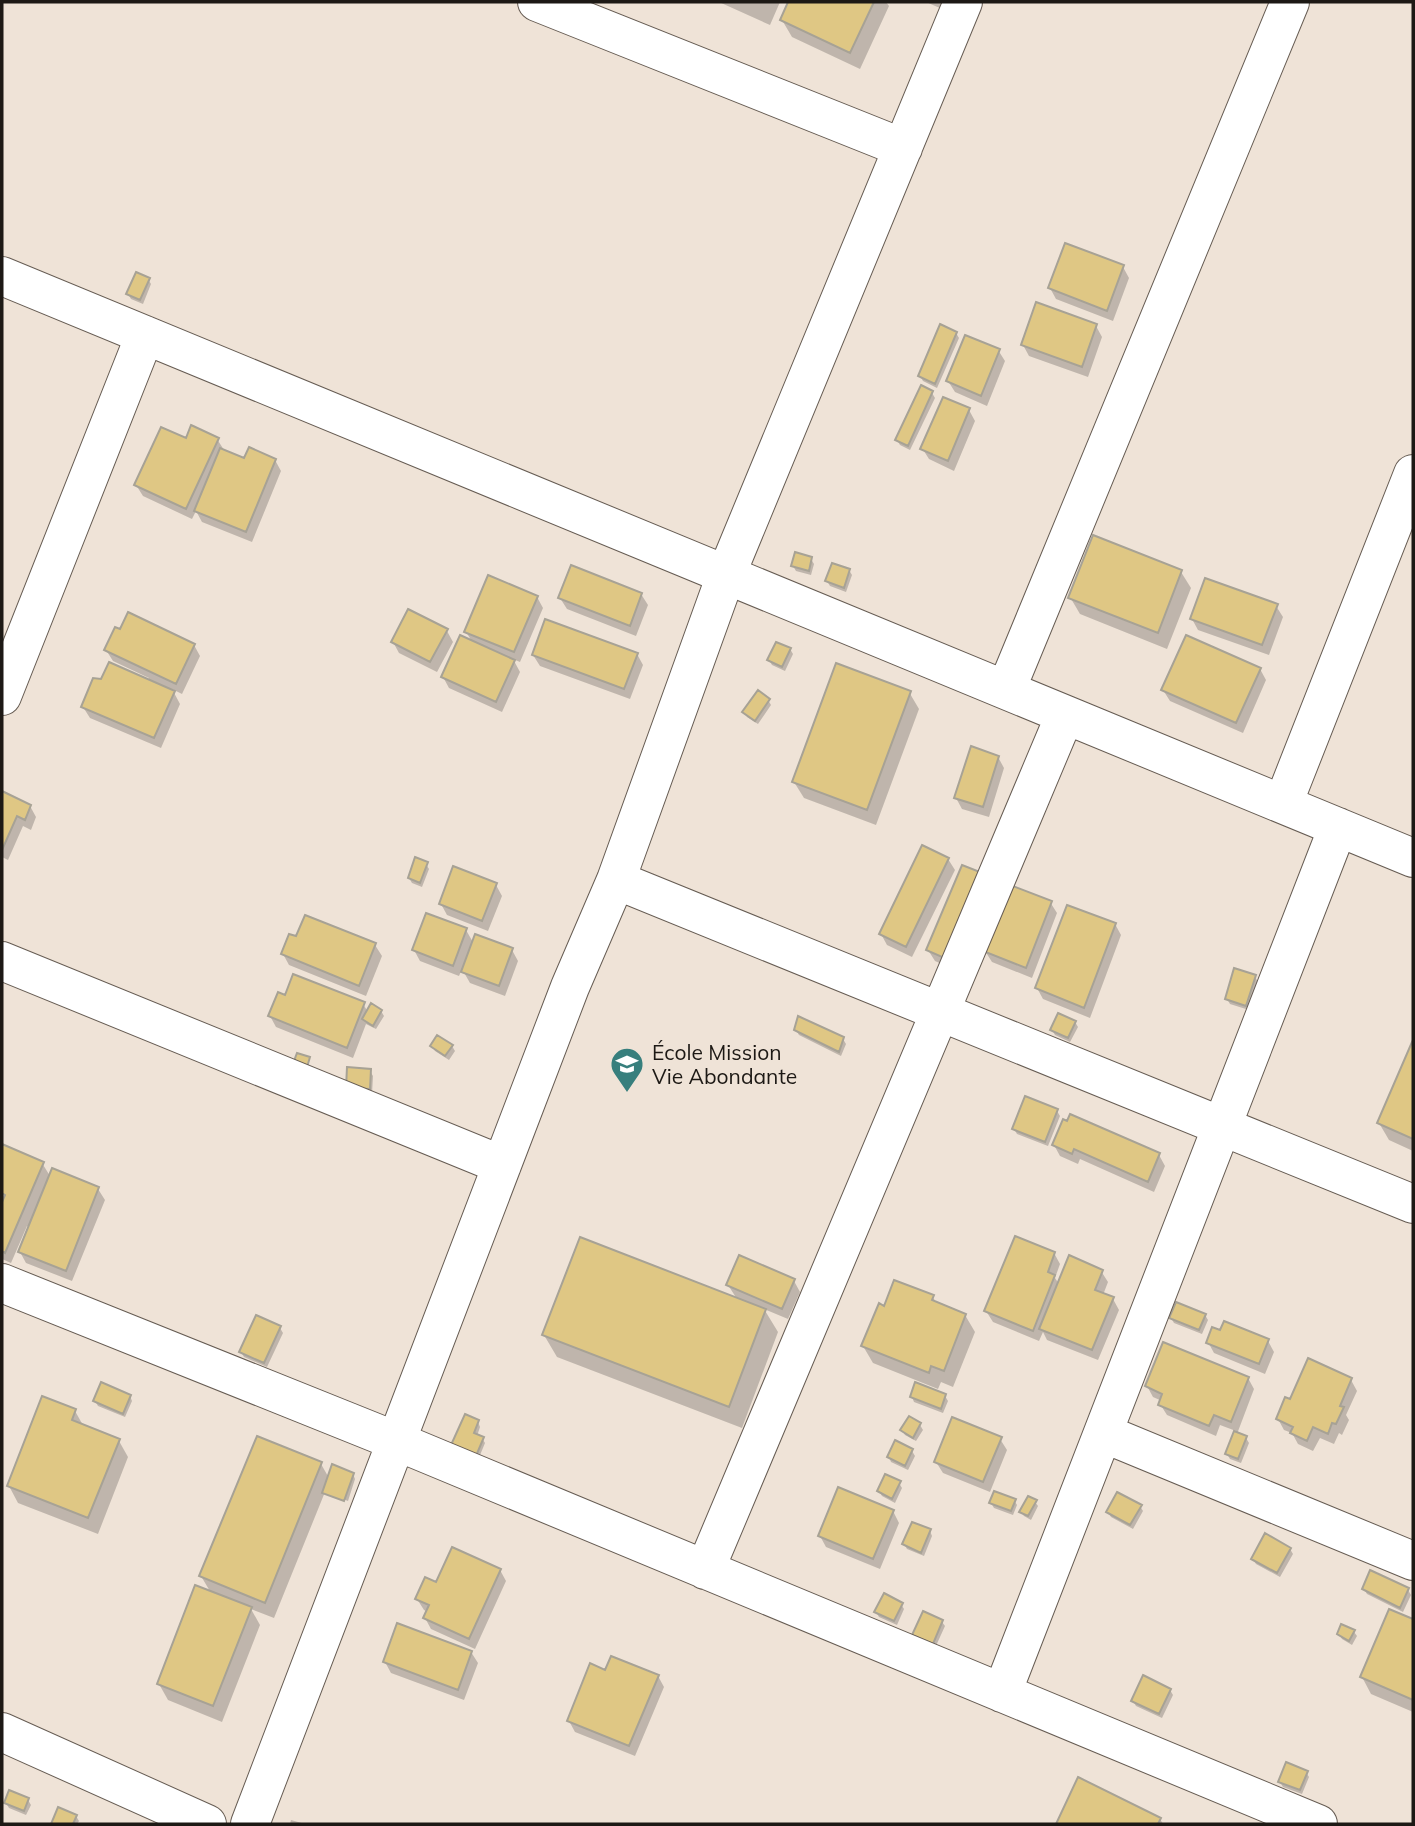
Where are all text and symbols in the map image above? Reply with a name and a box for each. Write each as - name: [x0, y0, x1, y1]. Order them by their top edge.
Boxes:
- place label: École Mission Vie Abondante: [652, 1039, 797, 1089]
- school or university icon: École Mission Vie Abondante: [608, 1045, 646, 1094]

